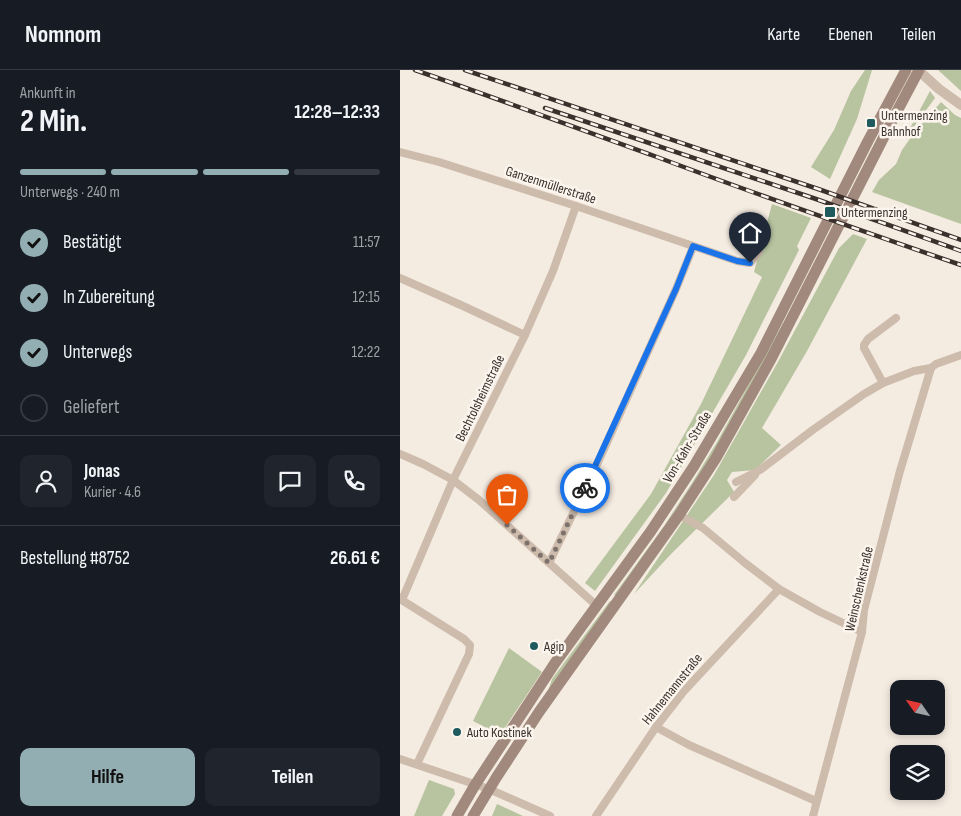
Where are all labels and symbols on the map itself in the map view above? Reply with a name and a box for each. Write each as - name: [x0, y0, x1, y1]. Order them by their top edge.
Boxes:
- place label: Untermenzing Bahnhof: [881, 107, 948, 140]
- marker: Untermenzing Bahnhof: [865, 117, 877, 129]
- street label: Ganzenmüllerstraße: [504, 162, 598, 208]
- place label: Untermenzing: [841, 204, 908, 221]
- marker: Untermenzing: [823, 205, 837, 219]
- pin: [729, 212, 771, 263]
- street label: Bechtolsheimstraße: [452, 352, 508, 444]
- street label: Von-Kahr-Straße: [659, 408, 715, 486]
- courier: [560, 463, 610, 513]
- pin: [486, 474, 528, 525]
- street label: Weinschenkstraße: [841, 545, 877, 633]
- place label: Agip: [543, 638, 564, 655]
- marker: Agip: [528, 640, 540, 652]
- street label: Hahnemannstraße: [638, 650, 706, 728]
- north arrow: [890, 680, 945, 735]
- place label: Auto Kostinek: [466, 724, 532, 741]
- marker: Auto Kostinek: [451, 726, 463, 738]

